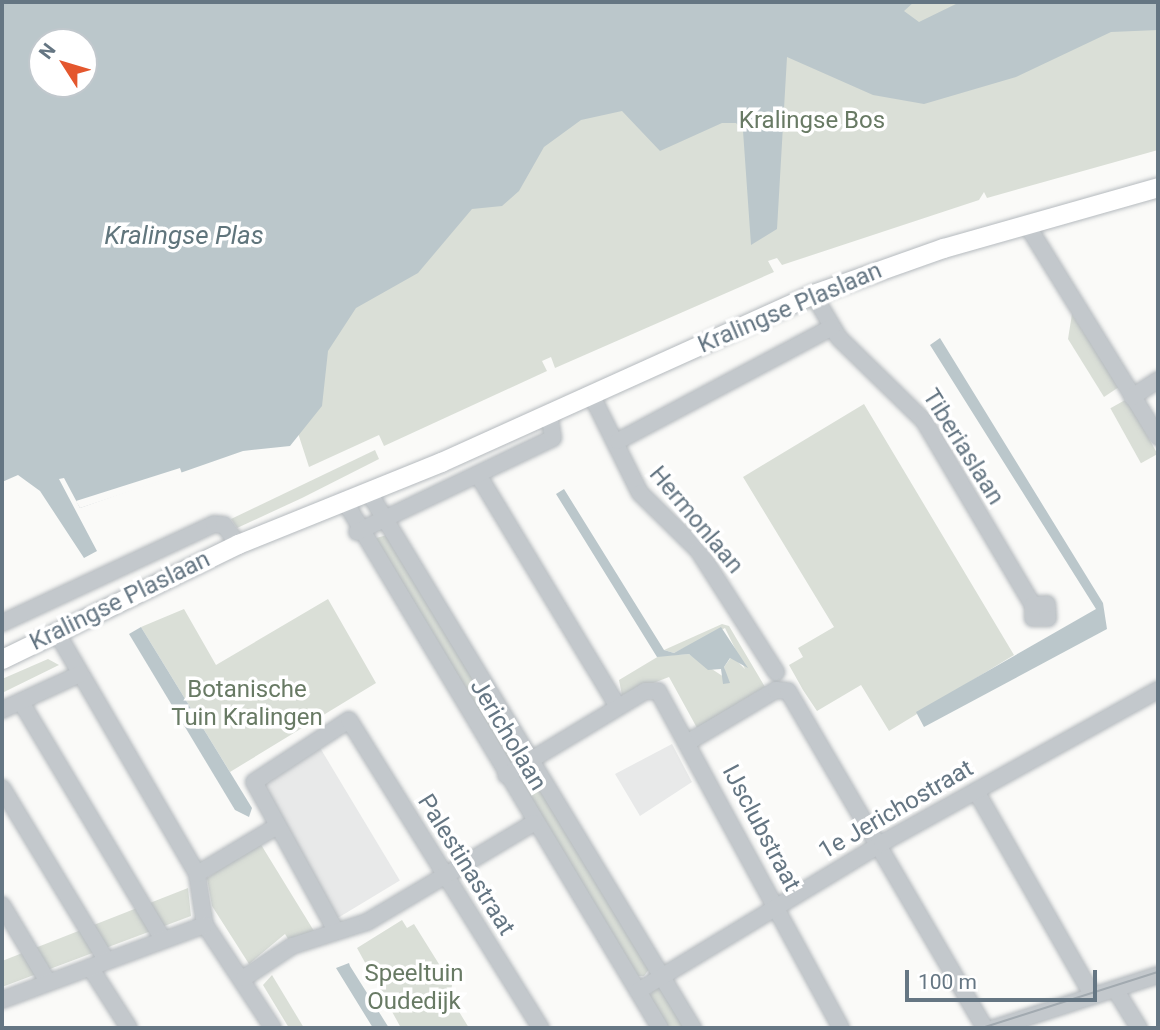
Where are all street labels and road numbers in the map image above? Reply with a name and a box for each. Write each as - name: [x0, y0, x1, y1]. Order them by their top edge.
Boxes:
- street label: Kralingse Plaslaan: [694, 256, 886, 360]
- street label: Tiberiaslaan: [916, 384, 1010, 510]
- street label: Hermonlaan: [643, 461, 749, 579]
- street label: Kralingse Plaslaan: [25, 545, 215, 657]
- street label: Jericholaan: [464, 674, 552, 796]
- street label: 1e Jerichostraat: [814, 754, 978, 866]
- street label: IJsclubstraat: [716, 760, 806, 896]
- street label: Palestinastraat: [411, 789, 521, 941]

